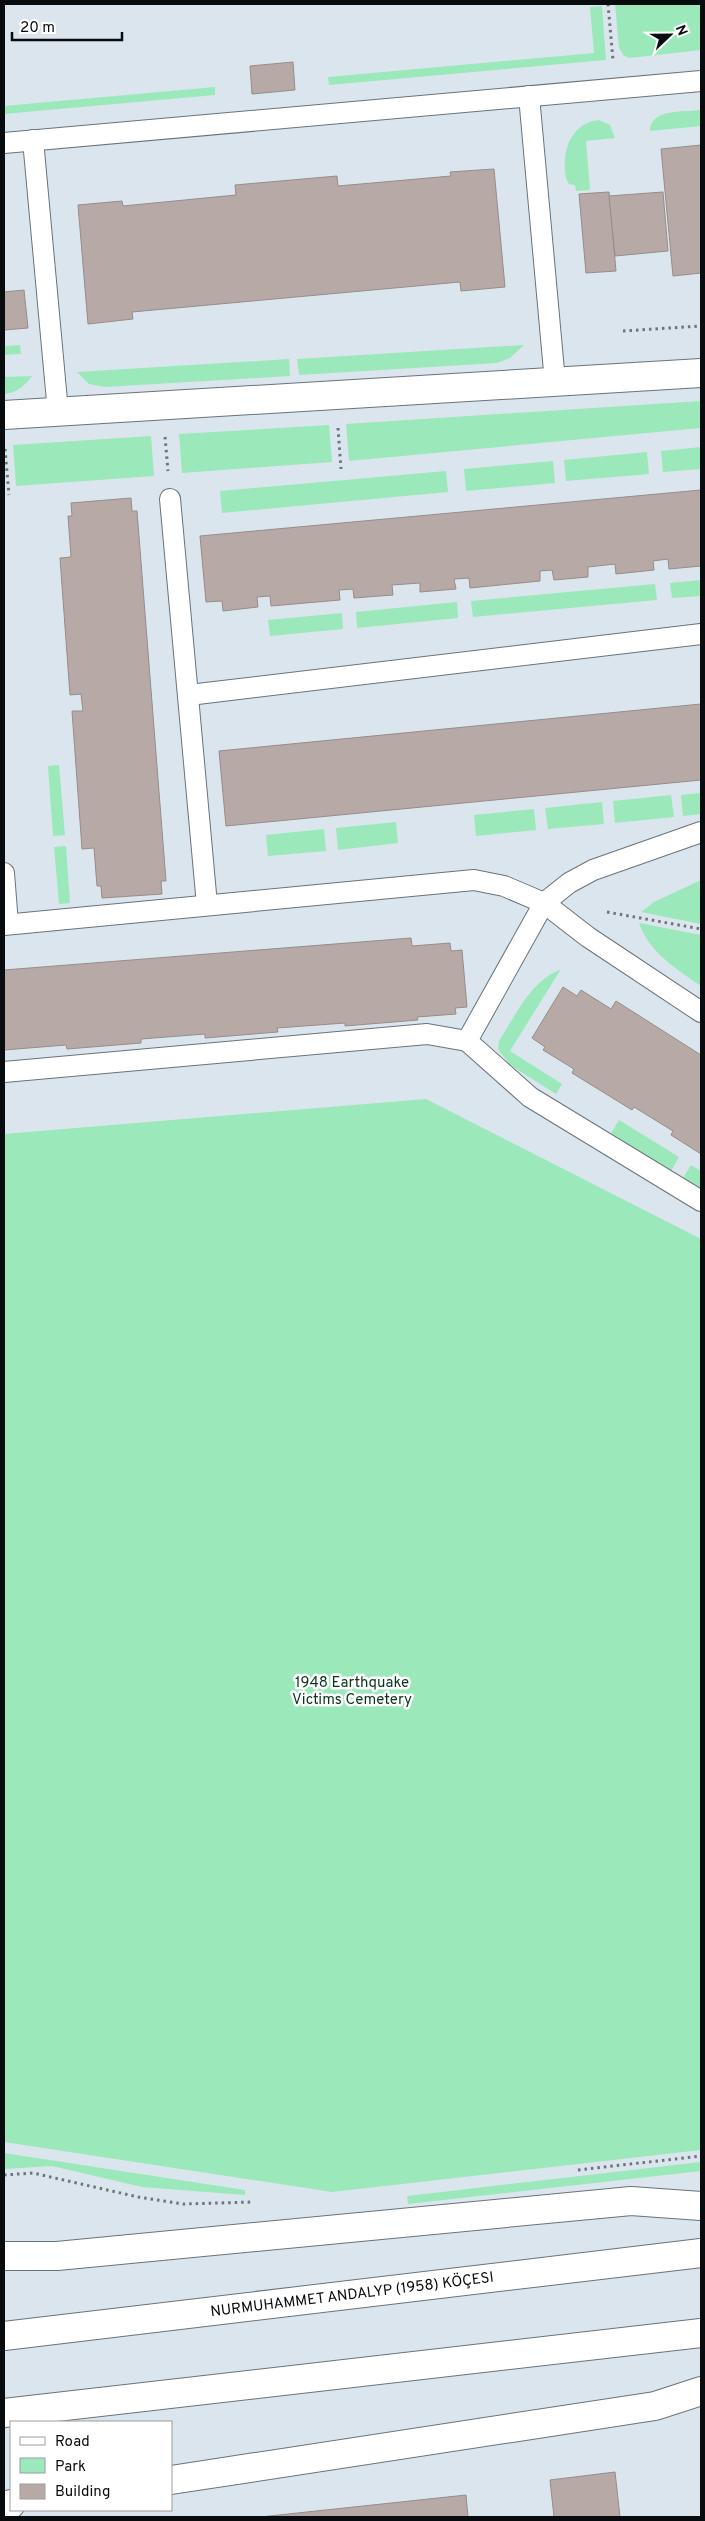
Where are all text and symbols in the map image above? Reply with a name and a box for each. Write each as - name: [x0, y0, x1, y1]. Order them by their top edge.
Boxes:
- scale bar: [12, 10, 122, 42]
- north arrow: [645, 10, 695, 60]
- text: 20 m: [20, 19, 55, 38]
- text: N: [671, 23, 690, 39]
- park label: 1948 Earthquake Victims Cemetery: [292, 1674, 412, 1710]
- street label: NURMUHAMMET ANDALYP (1958) KÖÇESI: [209, 2268, 495, 2322]
- legend: [10, 2421, 172, 2511]
- text: Road: [55, 2433, 90, 2452]
- text: Park: [55, 2458, 86, 2477]
- text: Building: [55, 2483, 110, 2502]

